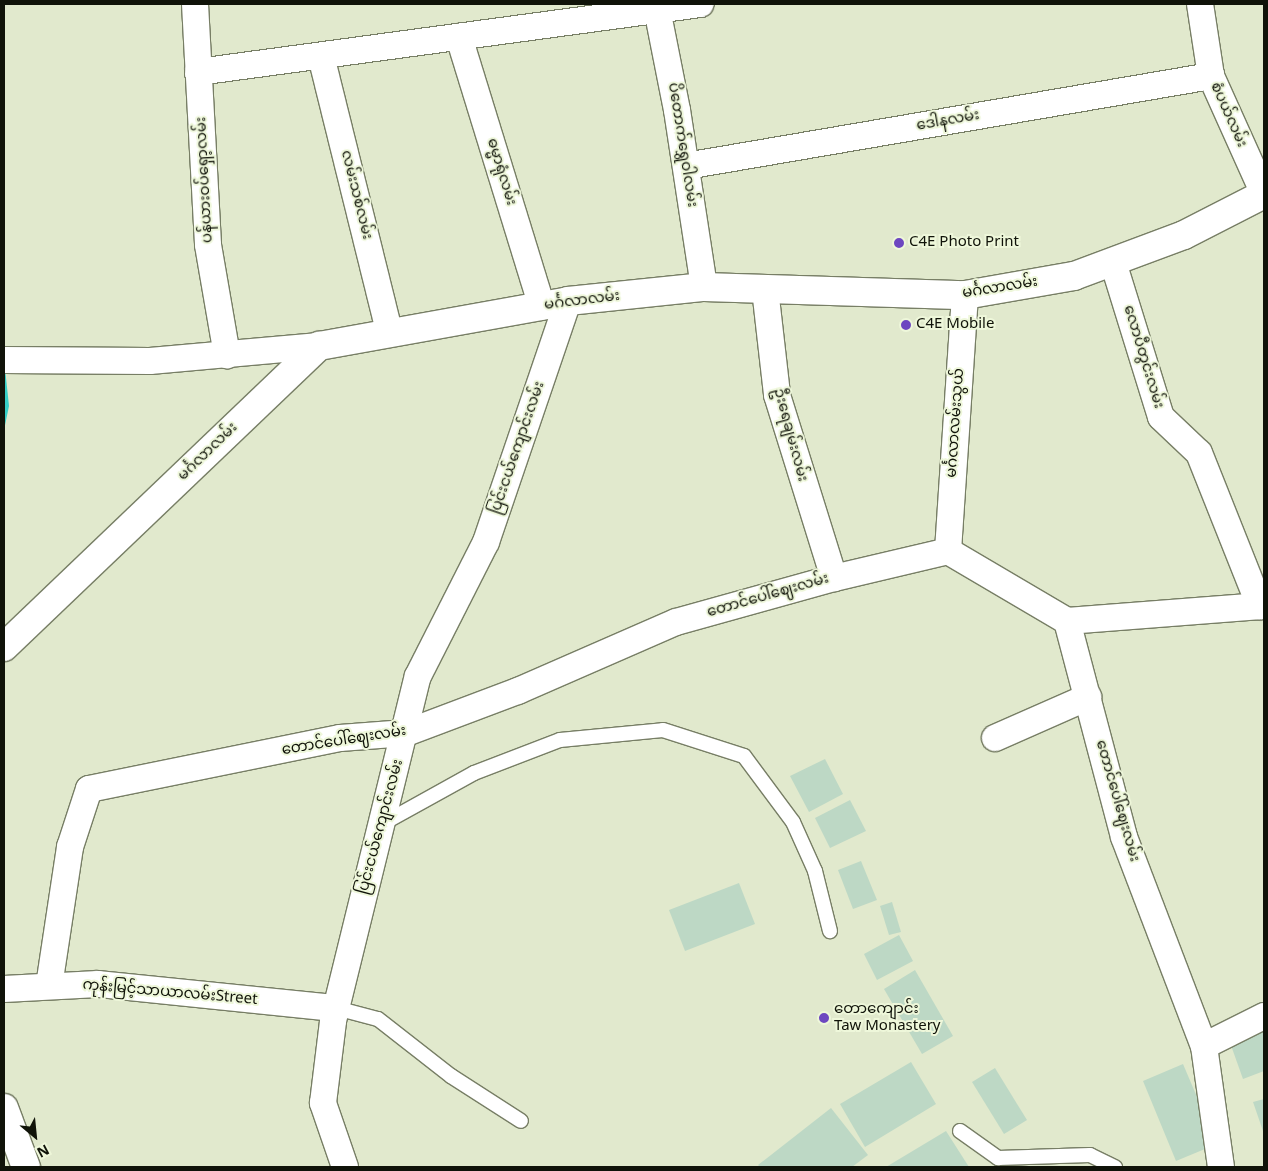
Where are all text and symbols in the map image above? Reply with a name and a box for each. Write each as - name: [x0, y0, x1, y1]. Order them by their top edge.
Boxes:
- street label: စံပယ်လမ်း: [1206, 80, 1250, 150]
- street label: ပိတောက်ရွှေဝါလမ်း: [663, 81, 701, 209]
- street label: ဒေါနလမ်း: [915, 107, 981, 135]
- street label: ပန်ယားဝပ်ရှော့လမ်း: [193, 116, 217, 244]
- street label: ဓမ္မာရုံလမ်း: [482, 136, 520, 208]
- street label: လမ်းသစ်လမ်း: [336, 148, 376, 242]
- place label: C4E Photo Print: [909, 234, 1019, 252]
- marker: C4E Photo Print: [893, 237, 905, 249]
- street label: မင်္ဂလာလမ်း: [961, 273, 1039, 303]
- street label: မင်္ဂလာလမ်း: [543, 287, 621, 315]
- street label: လောပီတွင်းလမ်း: [1119, 303, 1167, 411]
- place label: C4E Mobile: [916, 316, 994, 334]
- marker: C4E Mobile: [900, 319, 912, 331]
- street label: မင်္ဂလာလမ်းသွယ်: [943, 368, 969, 478]
- street label: ပြင်းငယ်ကျောင်းလမ်း: [487, 379, 549, 517]
- street label: ဦးရေချမ်းလမ်း: [769, 386, 811, 484]
- street label: မင်္ဂလာလမ်း: [174, 419, 242, 485]
- street label: တောင်ပေါ်ဈေးလမ်း: [705, 570, 831, 622]
- street label: တောင်ပေါ်ဈေးလမ်း: [280, 722, 408, 760]
- street label: တောင်ပေါ်ဈေးလမ်း: [1091, 738, 1143, 864]
- street label: ပြင်းငယ်ကျောင်းလမ်း: [354, 757, 408, 897]
- street label: ကုန်းမြင့်သာယာလမ်းStreet: [82, 976, 258, 1010]
- place label: တောကျောင်း Taw Monastery: [834, 1000, 941, 1035]
- marker: တောကျောင်း Taw Monastery: [818, 1012, 830, 1024]
- north arrow: [10, 1111, 60, 1161]
- text: N: [30, 1133, 55, 1166]

